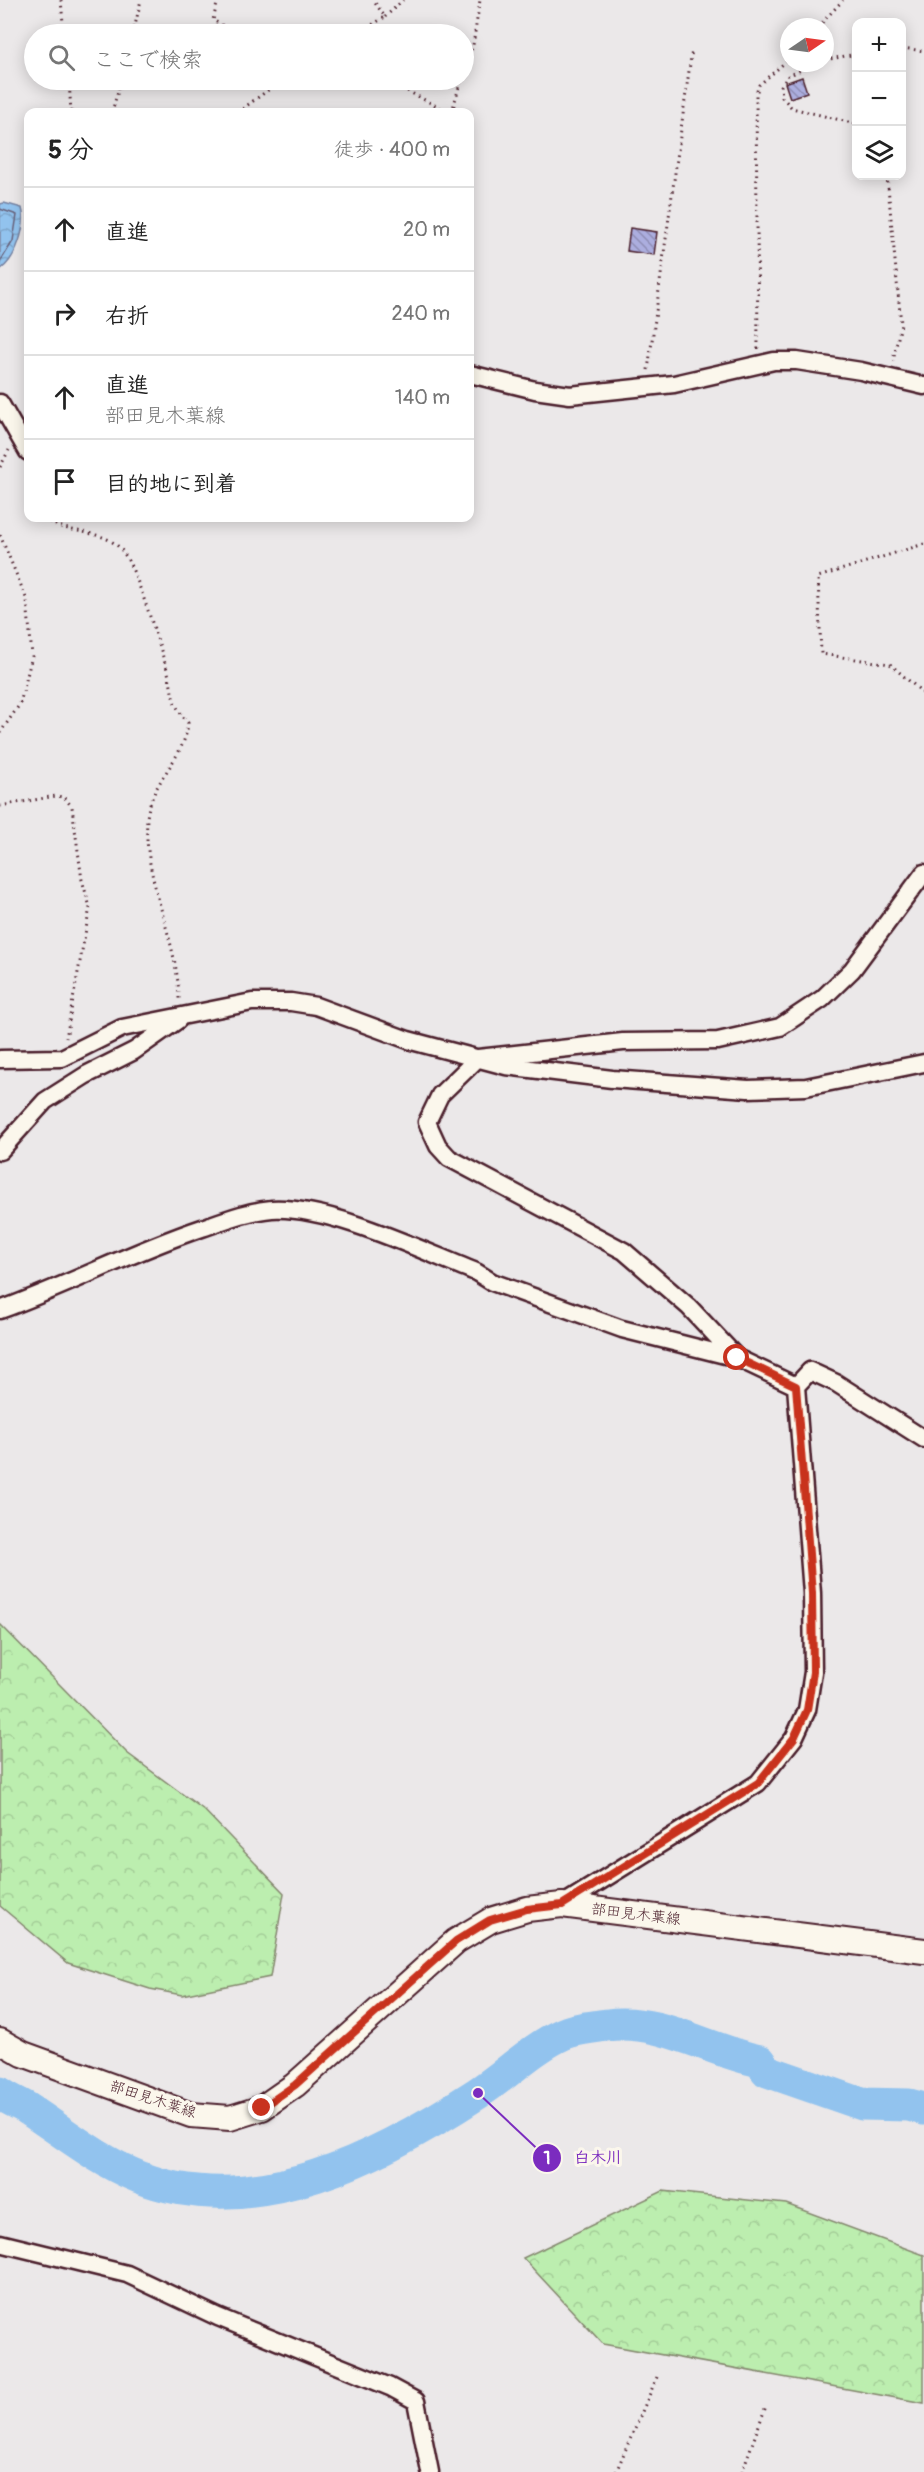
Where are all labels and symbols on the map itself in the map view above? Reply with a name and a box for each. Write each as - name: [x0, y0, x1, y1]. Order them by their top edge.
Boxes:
- north arrow: [780, 18, 834, 72]
- route start: [723, 1344, 749, 1370]
- street label: 部田見木葉線: [590, 1900, 682, 1929]
- street label: 部田見木葉線: [107, 2077, 199, 2122]
- route end: [248, 2094, 274, 2120]
- callout: 白木川: [532, 2141, 634, 2175]
- text: 1: [543, 2147, 551, 2170]
- text: 白木川: [574, 2148, 622, 2168]

